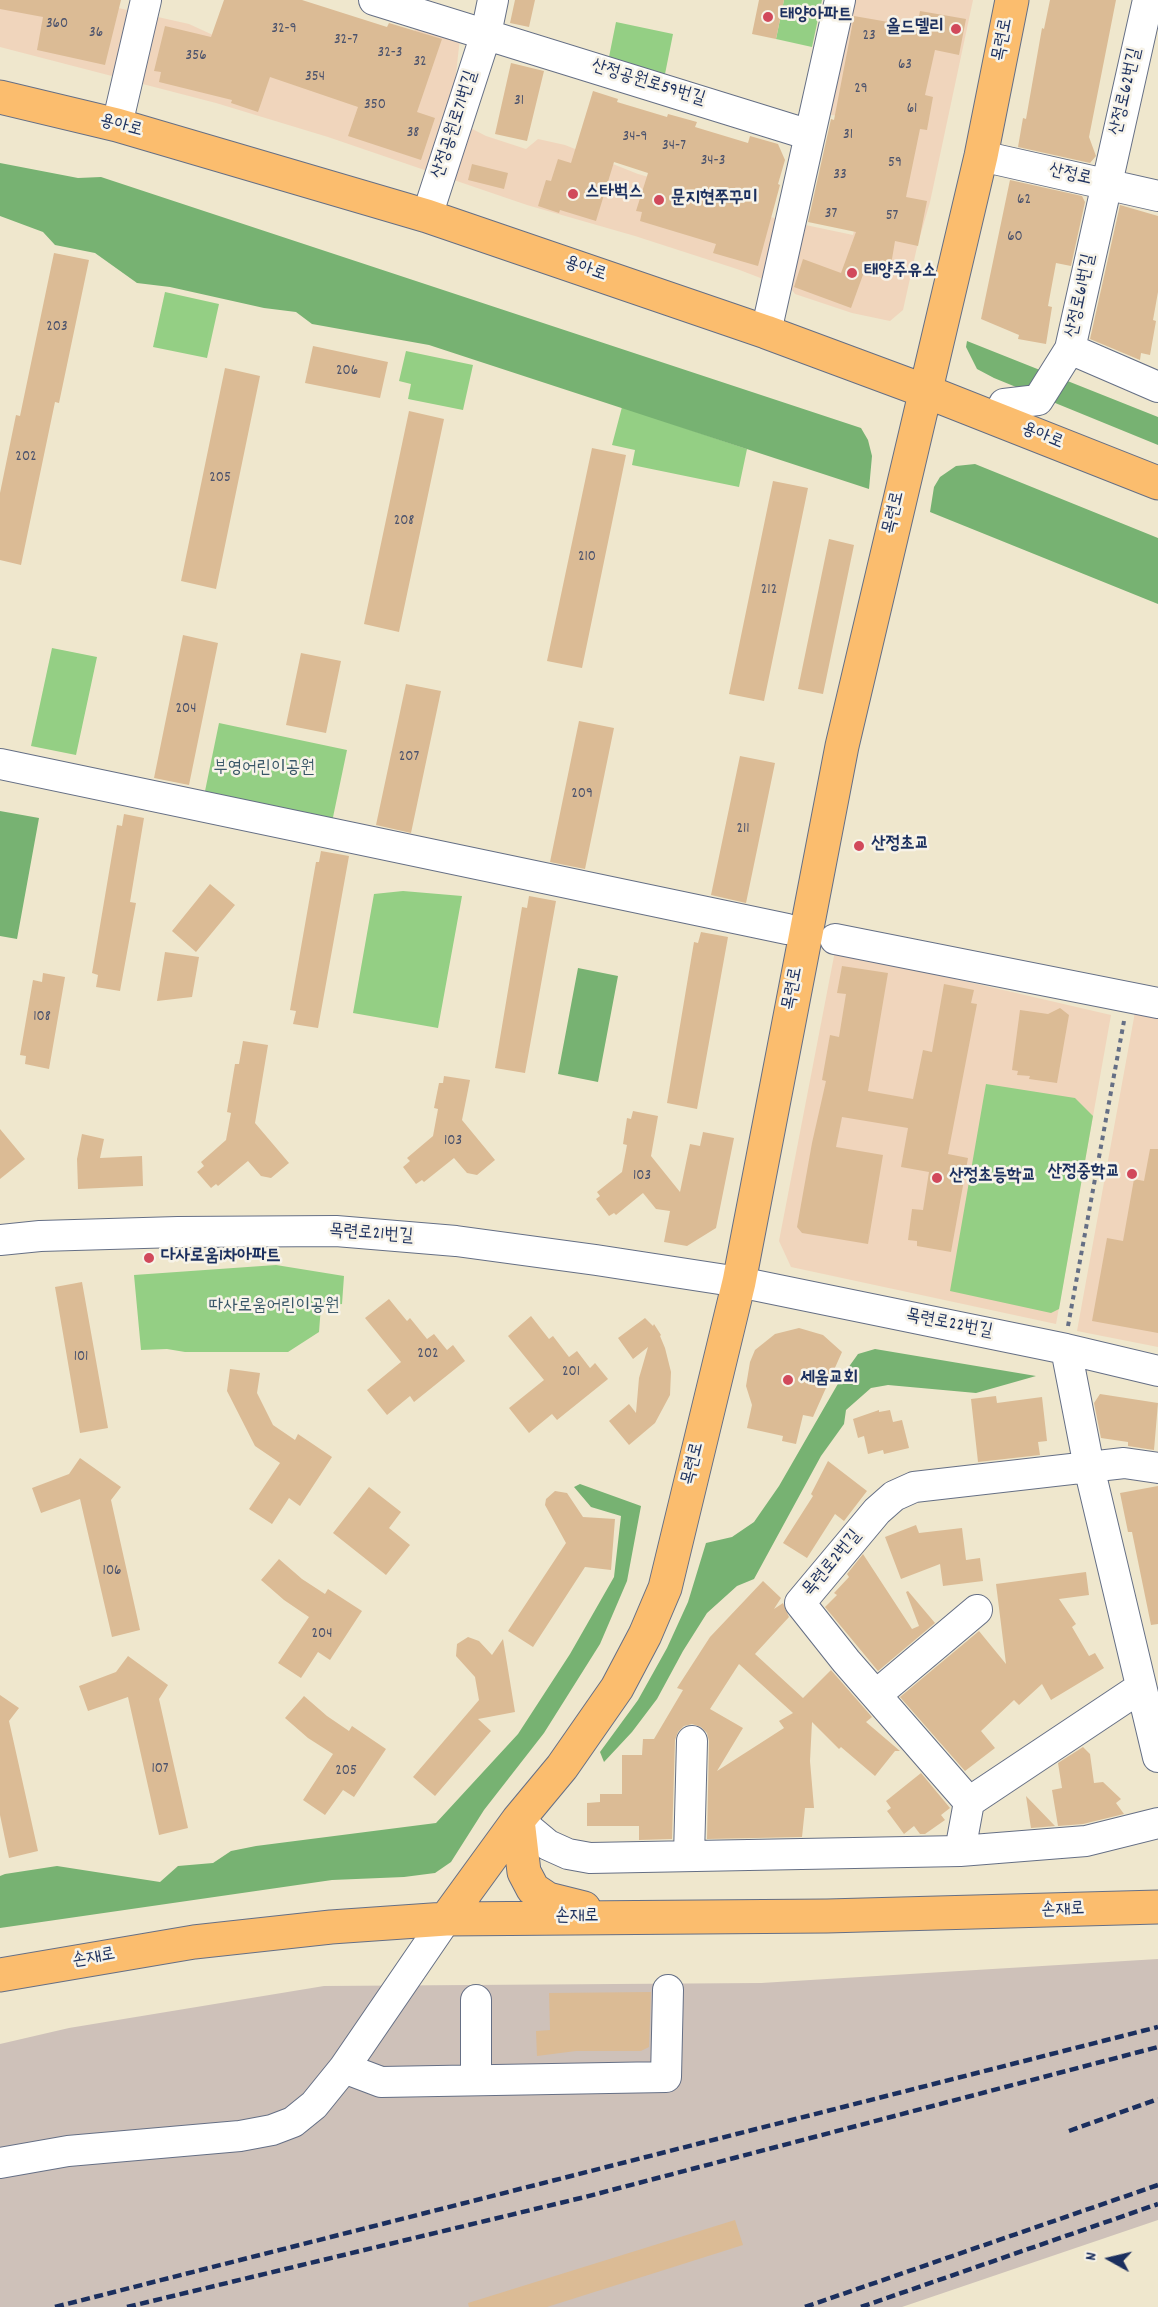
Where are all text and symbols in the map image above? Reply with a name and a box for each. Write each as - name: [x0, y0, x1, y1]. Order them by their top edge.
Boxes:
- place label: 태양아파트: [780, 6, 852, 28]
- marker: 태양아파트: [761, 10, 775, 24]
- house number: 360: [46, 16, 68, 34]
- street label: 목련로: [989, 17, 1019, 63]
- place label: 올드델리: [886, 18, 944, 40]
- house number: 32-9: [271, 21, 297, 39]
- marker: 올드델리: [949, 22, 963, 36]
- house number: 36: [89, 25, 103, 43]
- house number: 23: [862, 28, 876, 46]
- house number: 32-7: [334, 32, 358, 50]
- house number: 32-3: [377, 45, 403, 63]
- street label: 산정로62번길: [1106, 46, 1148, 138]
- house number: 356: [186, 48, 206, 66]
- house number: 32: [413, 54, 427, 72]
- street label: 산정공원로59번길: [588, 56, 708, 112]
- house number: 63: [898, 57, 912, 75]
- street label: 산정공원로71번길: [428, 68, 484, 182]
- house number: 354: [305, 69, 325, 87]
- house number: 29: [854, 81, 868, 99]
- house number: 31: [514, 93, 524, 111]
- house number: 350: [364, 97, 386, 115]
- house number: 61: [907, 101, 917, 119]
- street label: 용아로: [97, 111, 145, 143]
- house number: 38: [407, 125, 419, 143]
- house number: 31: [843, 127, 853, 145]
- house number: 34-9: [623, 129, 647, 147]
- house number: 34-7: [662, 138, 686, 156]
- house number: 34-3: [701, 153, 725, 171]
- house number: 59: [888, 155, 902, 173]
- street label: 산정로: [1046, 161, 1094, 191]
- house number: 33: [833, 167, 847, 185]
- place label: 스타벅스: [585, 183, 643, 205]
- marker: 스타벅스: [566, 187, 580, 201]
- place label: 문지현쭈꾸미: [671, 189, 758, 211]
- house number: 62: [1017, 192, 1031, 210]
- marker: 문지현쭈꾸미: [652, 193, 666, 207]
- house number: 37: [825, 206, 837, 224]
- house number: 57: [886, 208, 898, 226]
- house number: 60: [1007, 229, 1023, 247]
- street label: 산정로61번길: [1063, 252, 1101, 340]
- street label: 용아로: [561, 253, 609, 287]
- place label: 태양주유소: [864, 262, 936, 284]
- marker: 태양주유소: [845, 266, 859, 280]
- house number: 203: [46, 319, 68, 337]
- house number: 206: [336, 363, 358, 381]
- street label: 용아로: [1018, 419, 1066, 455]
- house number: 202: [15, 449, 37, 467]
- house number: 205: [209, 470, 231, 488]
- street label: 목련로: [880, 489, 910, 537]
- house number: 208: [394, 513, 414, 531]
- house number: 210: [578, 549, 596, 567]
- house number: 212: [761, 582, 777, 600]
- house number: 204: [176, 701, 196, 719]
- house number: 207: [399, 749, 419, 767]
- park label: 부영어린이공원: [213, 759, 315, 781]
- house number: 209: [571, 786, 593, 804]
- house number: 211: [736, 821, 750, 839]
- place label: 산정초교: [871, 835, 929, 857]
- marker: 산정초교: [852, 839, 866, 853]
- street label: 목련로: [779, 966, 809, 1012]
- house number: 108: [33, 1009, 51, 1027]
- house number: 103: [444, 1133, 462, 1151]
- place label: 산정중학교: [1048, 1163, 1120, 1185]
- place label: 산정초등학교: [949, 1167, 1036, 1189]
- marker: 산정중학교: [1125, 1167, 1139, 1181]
- house number: 103: [633, 1168, 651, 1186]
- marker: 산정초등학교: [930, 1171, 944, 1185]
- street label: 목련로21번길: [328, 1221, 414, 1249]
- place label: 다사로움1차아파트: [161, 1247, 281, 1269]
- marker: 다사로움1차아파트: [142, 1251, 156, 1265]
- park label: 따사로움어린이공원: [209, 1297, 339, 1319]
- street label: 목련로22번길: [904, 1306, 994, 1344]
- house number: 202: [417, 1346, 439, 1364]
- house number: 101: [74, 1349, 88, 1367]
- house number: 201: [562, 1364, 580, 1382]
- place label: 세움교회: [800, 1369, 858, 1391]
- marker: 세움교회: [781, 1373, 795, 1387]
- street label: 목련로: [678, 1440, 710, 1488]
- street label: 목련로2번길: [799, 1526, 867, 1602]
- house number: 106: [103, 1563, 121, 1581]
- house number: 204: [312, 1626, 332, 1644]
- house number: 107: [151, 1761, 169, 1779]
- house number: 205: [335, 1763, 357, 1781]
- street label: 손재로: [1041, 1899, 1085, 1923]
- street label: 손재로: [555, 1907, 599, 1929]
- street label: 손재로: [71, 1945, 117, 1973]
- north arrow: [1080, 2229, 1140, 2289]
- text: N: [1080, 2251, 1104, 2262]

